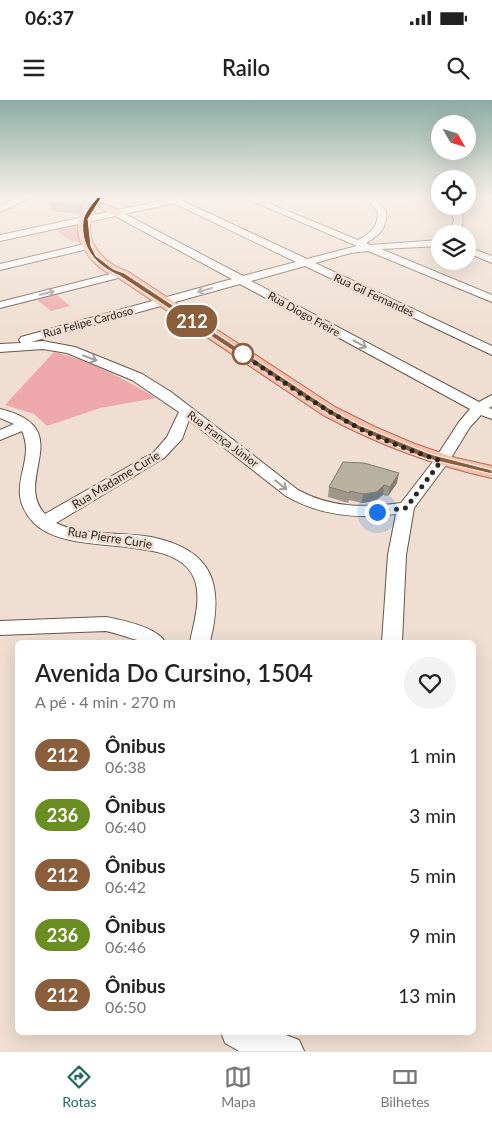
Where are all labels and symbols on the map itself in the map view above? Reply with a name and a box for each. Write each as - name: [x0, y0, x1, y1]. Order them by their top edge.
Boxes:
- north arrow: [431, 115, 476, 160]
- street label: Rua Gil Fernandes: [332, 270, 417, 319]
- one-way arrow: [197, 286, 213, 296]
- one-way arrow: [39, 288, 55, 297]
- street label: Rua Diogo Freire: [266, 288, 343, 339]
- street label: Rua Felipe Cardoso: [41, 303, 134, 340]
- line badge: 212: [163, 305, 221, 337]
- one-way arrow: [352, 339, 367, 349]
- unlabelled marker: [232, 343, 254, 365]
- one-way arrow: [82, 354, 97, 363]
- street label: Rua França Júnior: [185, 408, 261, 469]
- street label: Rua Madame Curie: [69, 447, 163, 512]
- one-way arrow: [274, 479, 287, 490]
- your location: [365, 500, 390, 525]
- street label: Rua Pierre Curie: [67, 523, 153, 552]

